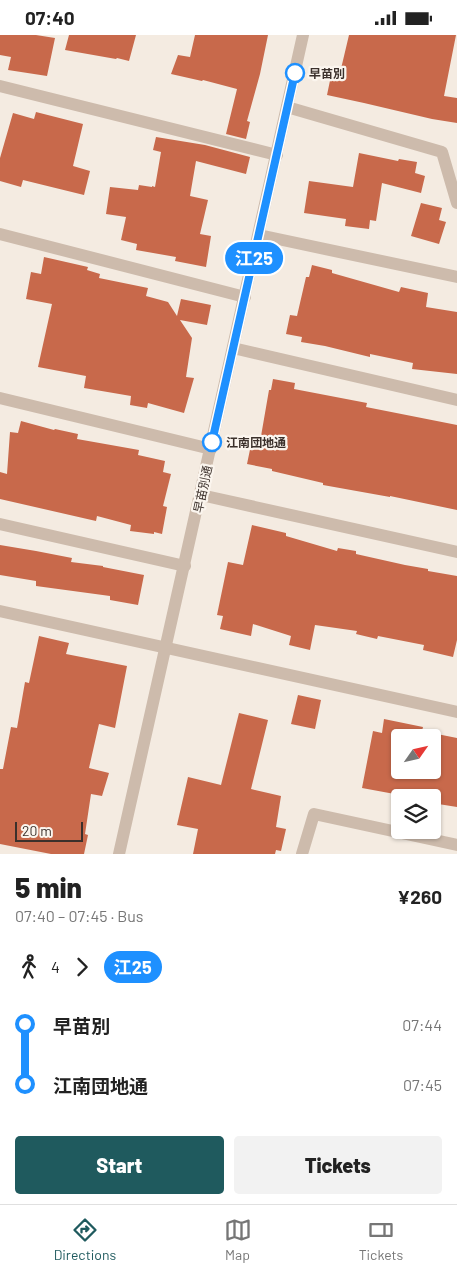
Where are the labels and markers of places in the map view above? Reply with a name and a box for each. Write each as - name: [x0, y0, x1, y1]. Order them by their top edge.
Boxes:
- marker: 早苗別: [285, 63, 305, 83]
- place label: 早苗別: [309, 66, 345, 80]
- marker: 江南団地通: [202, 432, 222, 452]
- place label: 江南団地通: [226, 435, 286, 449]

